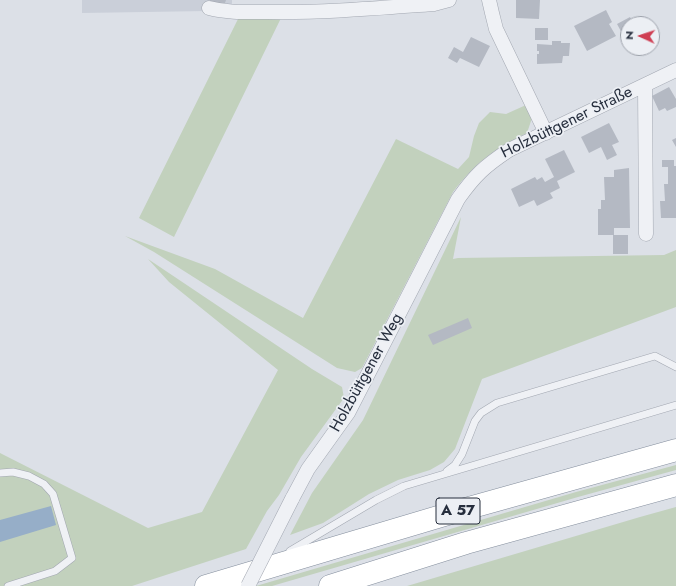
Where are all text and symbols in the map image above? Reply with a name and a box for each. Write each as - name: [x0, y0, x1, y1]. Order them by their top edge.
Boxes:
- north arrow: [620, 16, 660, 56]
- text: N: [621, 31, 637, 40]
- street label: Holzbüttgener Straße: [498, 83, 636, 163]
- street label: Holzbüttgener Weg: [326, 310, 408, 436]
- road number: A 57: [436, 498, 480, 524]

